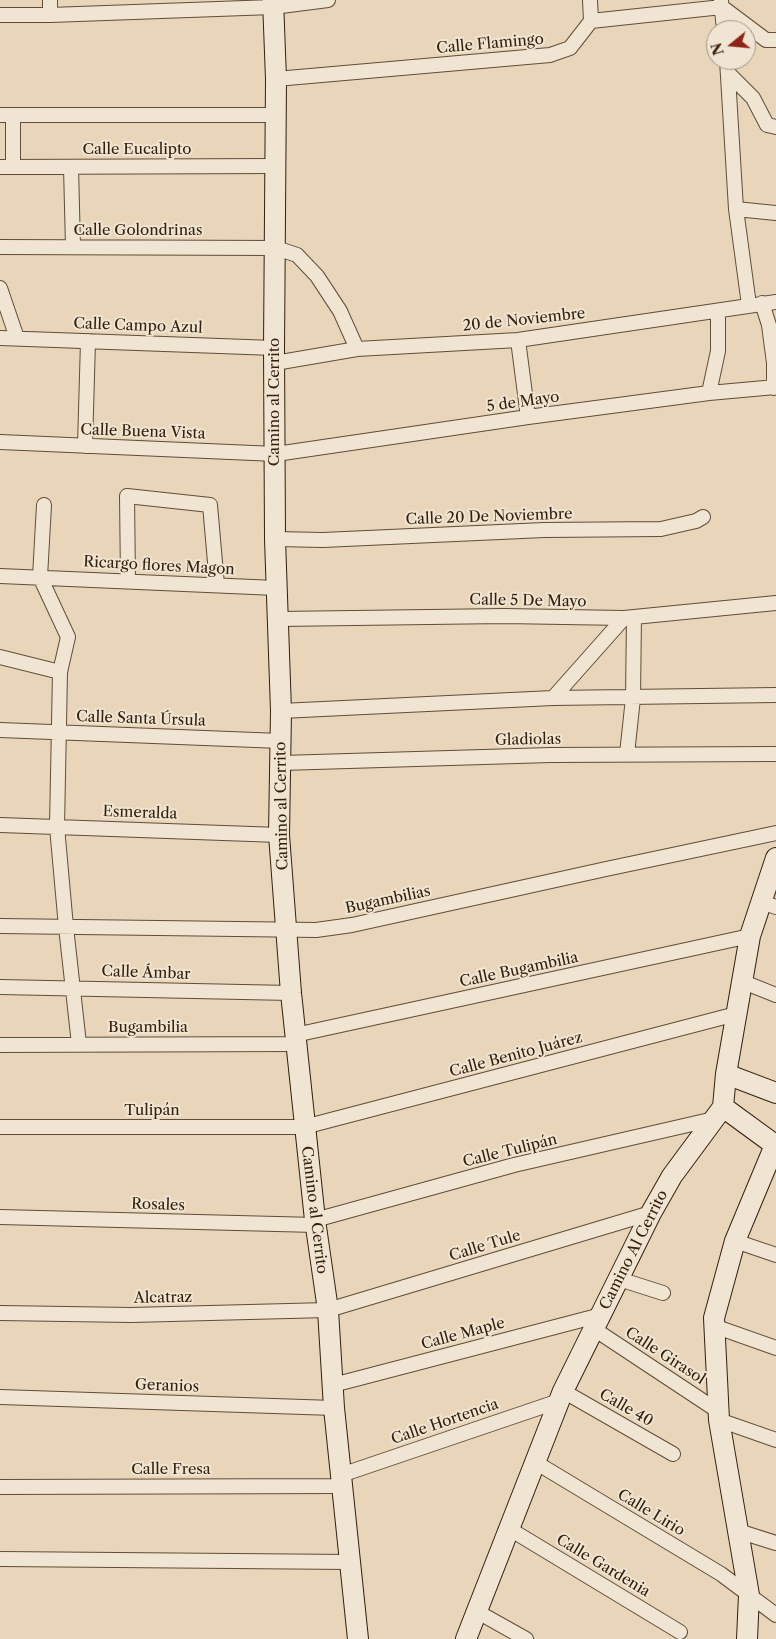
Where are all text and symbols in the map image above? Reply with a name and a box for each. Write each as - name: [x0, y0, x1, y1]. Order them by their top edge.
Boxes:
- north arrow: [706, 20, 756, 70]
- street label: Calle Flamingo: [436, 30, 544, 58]
- text: N: [707, 41, 728, 58]
- street label: Calle Eucalipto: [83, 141, 191, 159]
- street label: Calle Golondrinas: [74, 222, 202, 240]
- street label: 20 de Noviembre: [462, 305, 586, 335]
- street label: Calle Campo Azul: [73, 315, 203, 337]
- street label: Camino al Cerrito: [266, 338, 284, 466]
- street label: 5 de Mayo: [485, 388, 561, 416]
- street label: Calle Buena Vista: [80, 421, 206, 443]
- street label: Calle 20 De Noviembre: [405, 505, 573, 529]
- street label: Ricargo flores Magon: [83, 553, 235, 579]
- street label: Calle 5 De Mayo: [469, 591, 587, 611]
- street label: Calle Santa Úrsula: [76, 708, 206, 730]
- street label: Gladiolas: [495, 730, 561, 750]
- street label: Camino al Cerrito: [272, 742, 292, 870]
- street label: Esmeralda: [102, 803, 178, 823]
- street label: Bugambilias: [344, 882, 432, 918]
- street label: Calle Bugambilia: [458, 949, 580, 991]
- street label: Calle Ámbar: [101, 962, 191, 984]
- street label: Bugambilia: [108, 1019, 188, 1037]
- street label: Calle Benito Juárez: [448, 1029, 584, 1081]
- street label: Tulipán: [124, 1102, 180, 1120]
- street label: Calle Tulipán: [461, 1131, 559, 1171]
- street label: Camino al Cerrito: [297, 1145, 331, 1275]
- street label: Camino Al Cerrito: [596, 1187, 672, 1313]
- street label: Rosales: [131, 1195, 185, 1215]
- street label: Calle Tule: [447, 1227, 523, 1265]
- street label: Alcatraz: [134, 1288, 192, 1308]
- street label: Calle Maple: [419, 1314, 507, 1354]
- street label: Calle Girasol: [622, 1323, 708, 1389]
- street label: Geranios: [135, 1376, 199, 1396]
- street label: Calle 40: [596, 1385, 656, 1431]
- street label: Calle Hortencia: [389, 1395, 501, 1449]
- street label: Calle Fresa: [131, 1461, 211, 1479]
- street label: Calle Lirio: [614, 1486, 688, 1540]
- street label: Calle Gardenia: [553, 1531, 653, 1601]

